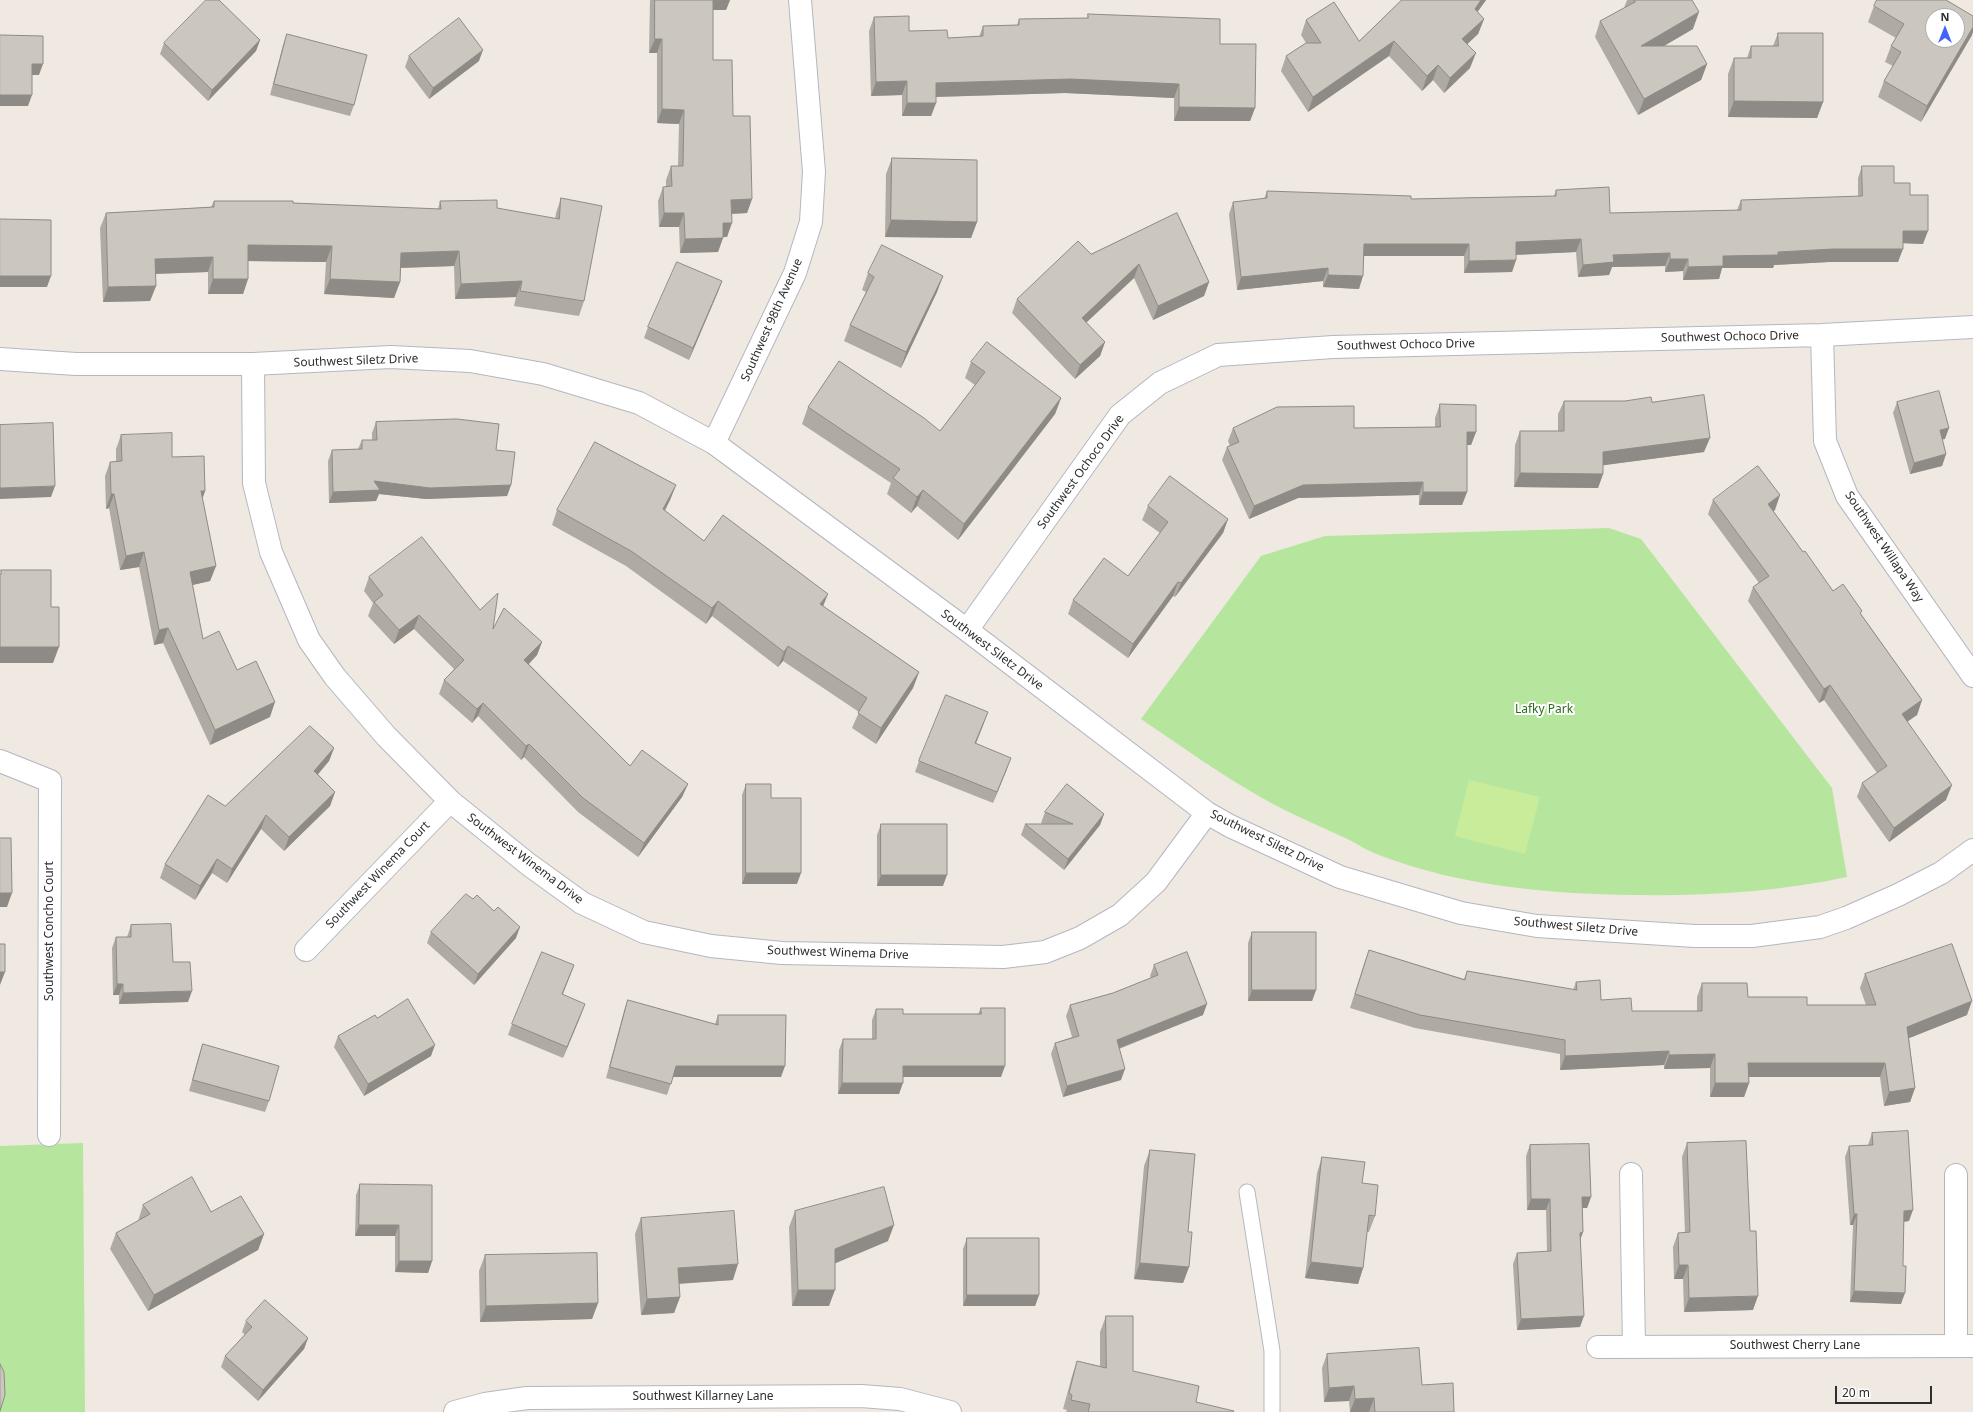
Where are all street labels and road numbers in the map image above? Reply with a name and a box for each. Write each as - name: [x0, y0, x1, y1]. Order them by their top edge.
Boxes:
- street label: Southwest 98th Avenue: [738, 256, 806, 384]
- street label: Southwest Ochoco Drive: [1661, 329, 1799, 345]
- street label: Southwest Ochoco Drive: [1337, 337, 1475, 353]
- street label: Southwest Siletz Drive: [293, 352, 419, 370]
- street label: Southwest Ochoco Drive: [1035, 412, 1127, 532]
- street label: Southwest Willapa Way: [1842, 489, 1926, 605]
- street label: Southwest Siletz Drive: [938, 607, 1046, 693]
- street label: Southwest Siletz Drive: [1208, 807, 1326, 875]
- street label: Southwest Winema Drive: [464, 811, 586, 907]
- street label: Southwest Winema Court: [323, 818, 433, 932]
- street label: Southwest Concho Court: [43, 861, 57, 1001]
- street label: Southwest Siletz Drive: [1513, 914, 1639, 940]
- street label: Southwest Winema Drive: [767, 943, 909, 963]
- street label: Southwest Cherry Lane: [1730, 1339, 1860, 1353]
- street label: Southwest Killarney Lane: [632, 1390, 774, 1404]

